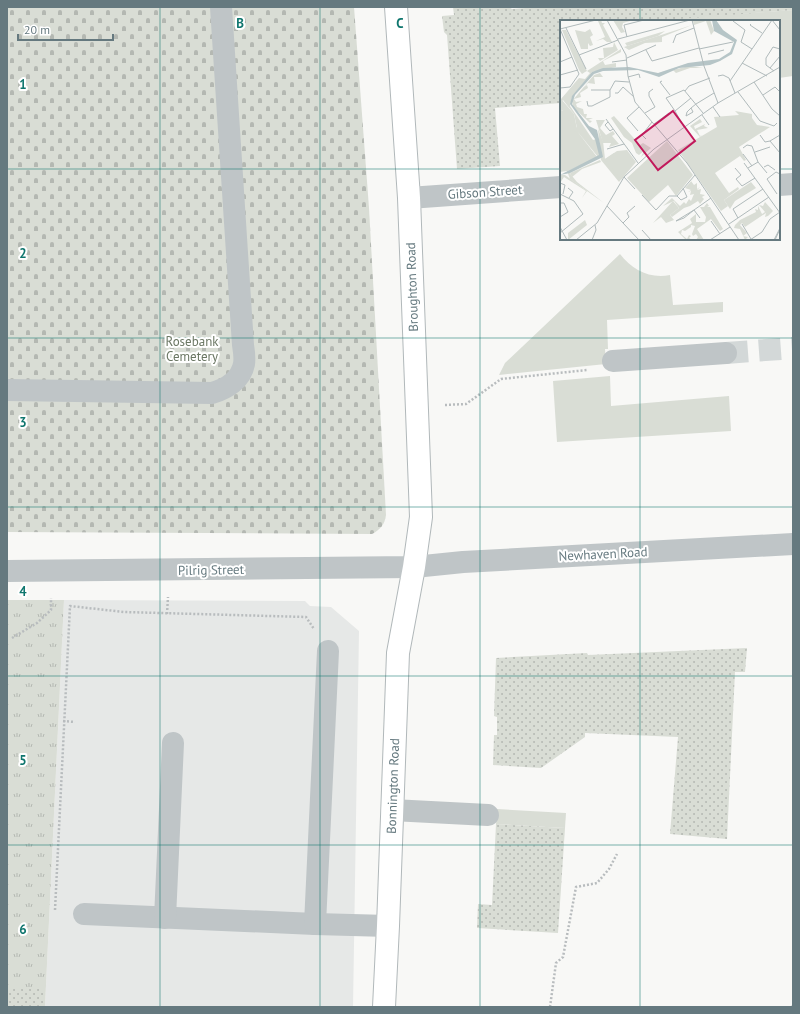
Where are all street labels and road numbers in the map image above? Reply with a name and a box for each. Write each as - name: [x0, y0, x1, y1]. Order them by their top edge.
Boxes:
- street label: Gibson Street: [447, 181, 523, 203]
- street label: Broughton Road: [402, 242, 422, 332]
- street label: Newhaven Road: [558, 543, 648, 565]
- street label: Pilrig Street: [178, 561, 245, 579]
- street label: Bonnington Road: [383, 738, 403, 834]

